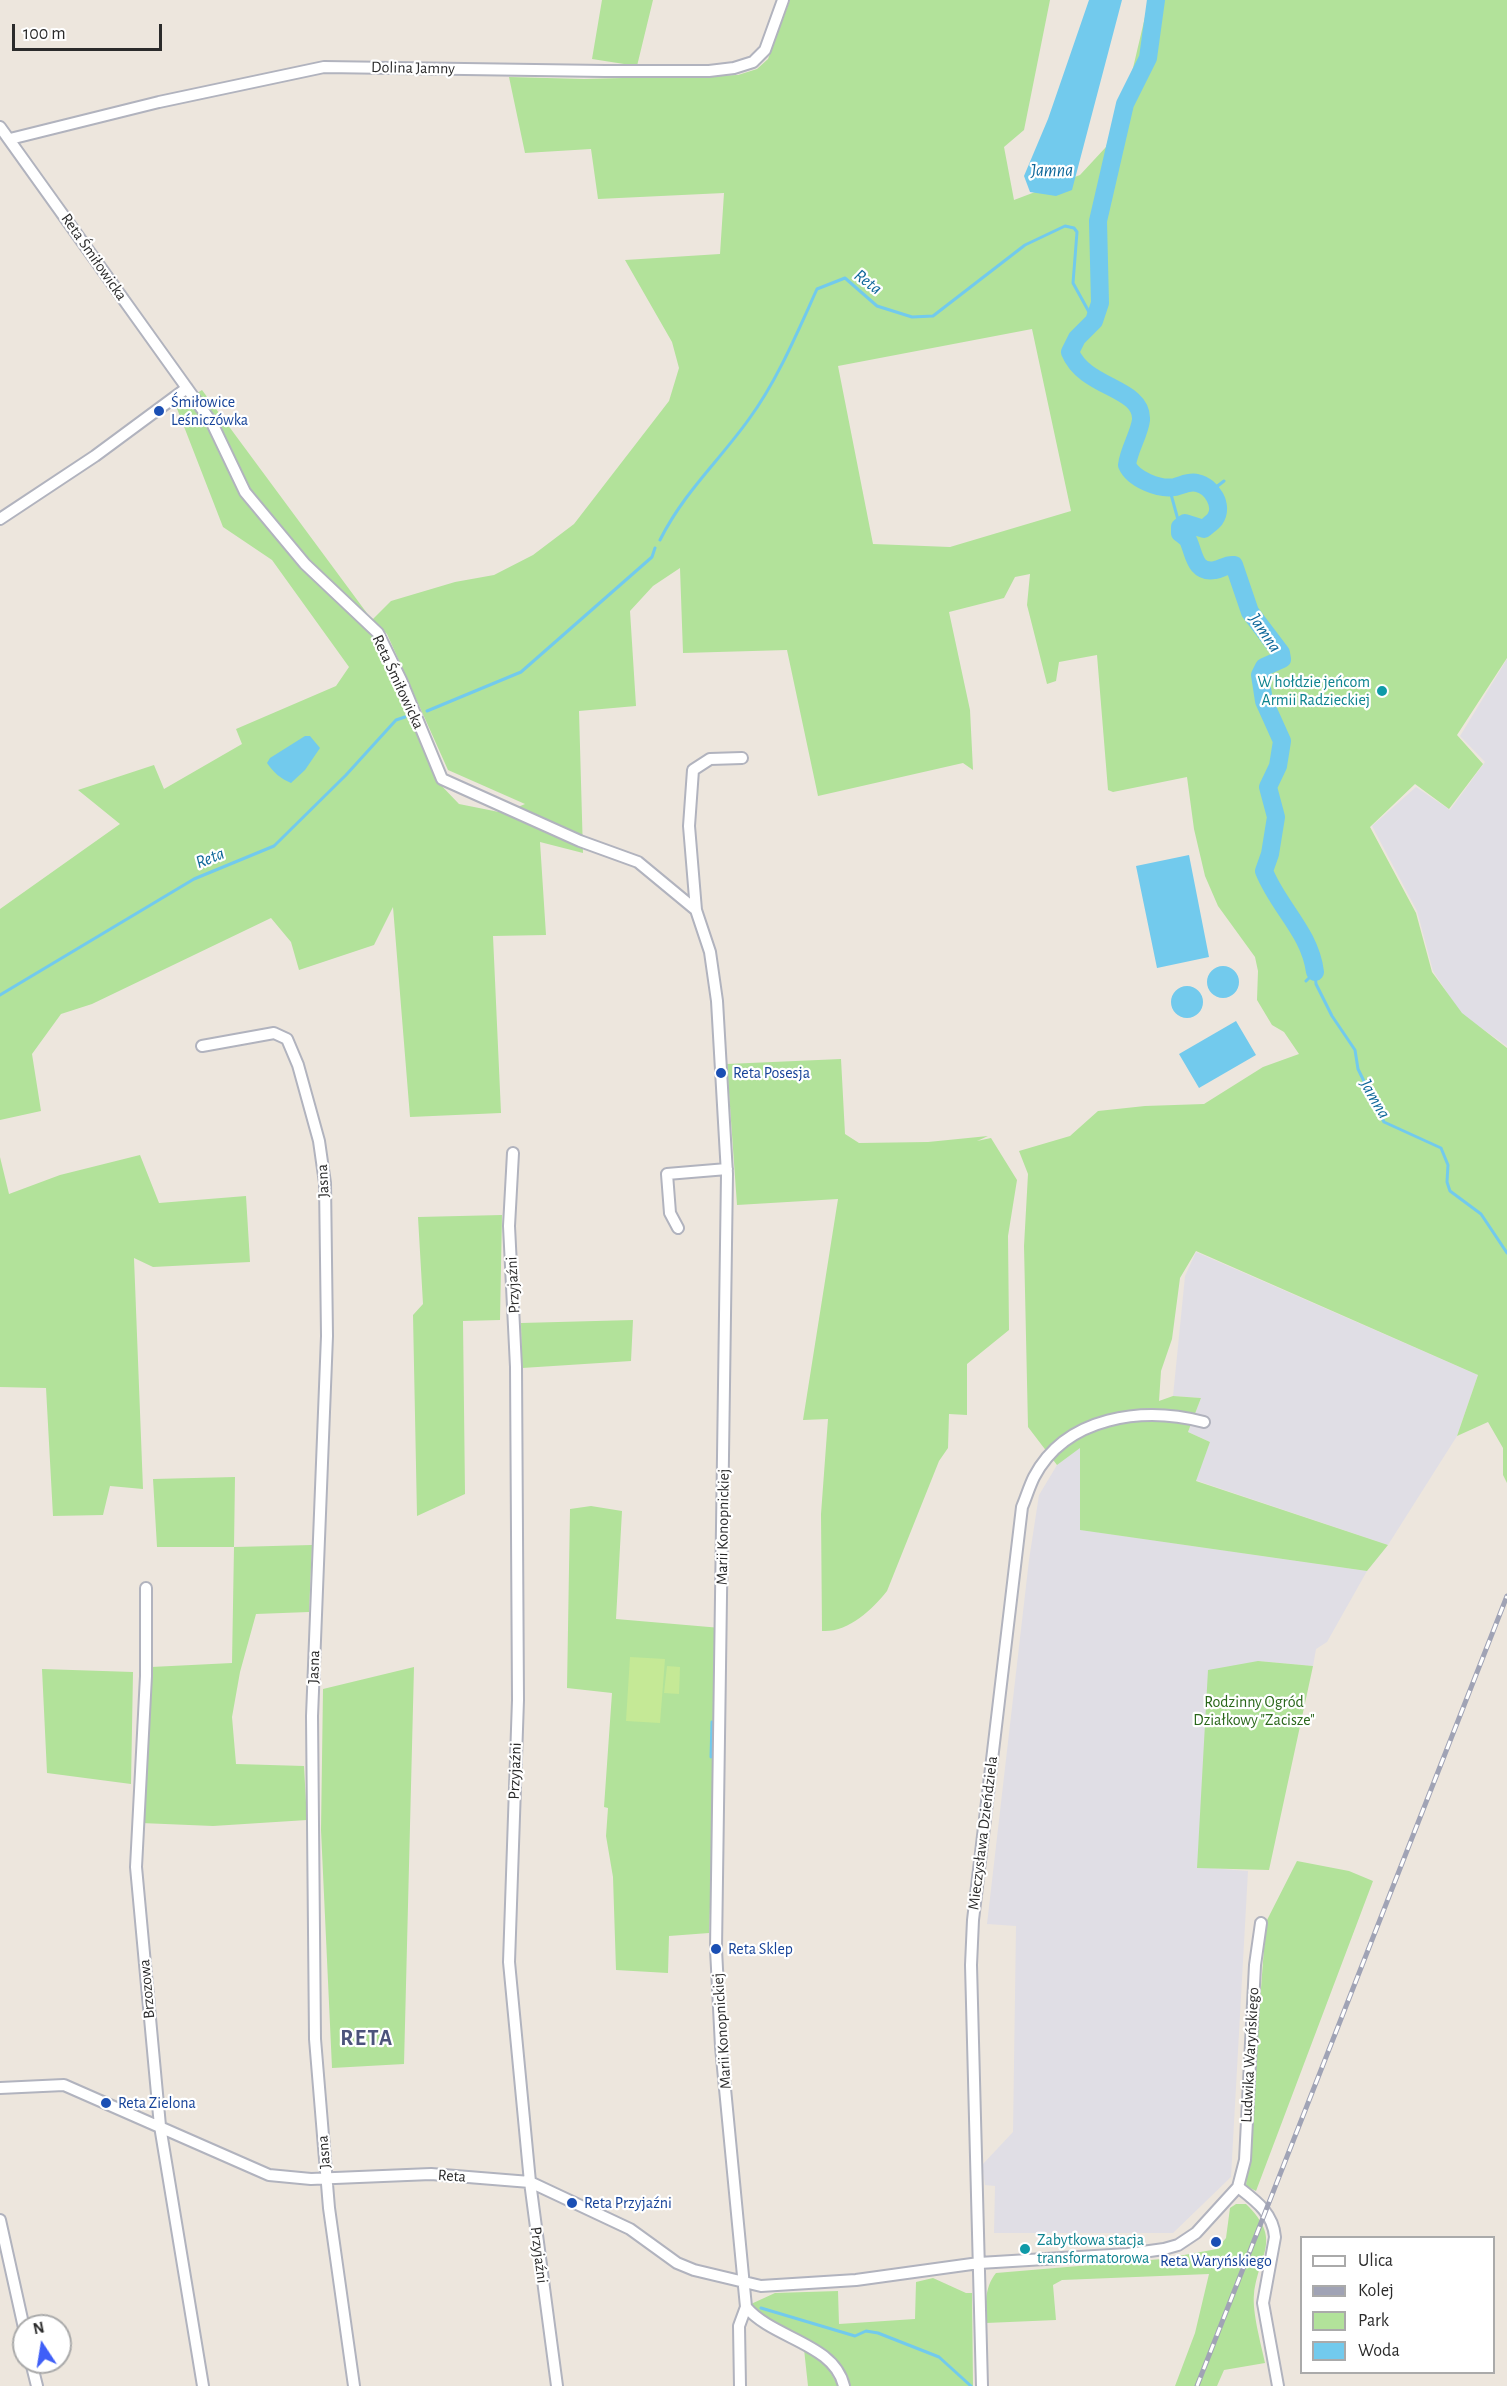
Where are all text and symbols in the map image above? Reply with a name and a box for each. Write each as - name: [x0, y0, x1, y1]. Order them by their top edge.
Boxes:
- scale bar: [15, 12, 165, 50]
- text: 100 m: [23, 25, 66, 43]
- street label: Dolina Jamny: [371, 58, 455, 78]
- water label: Jamna: [1031, 160, 1073, 182]
- street label: Reta Śmiłowicka: [57, 210, 131, 304]
- water label: Reta: [850, 265, 886, 299]
- place label: Śmiłowice Leśniczówka: [171, 392, 248, 430]
- marker: Śmiłowice Leśniczówka: [152, 404, 166, 418]
- water label: Jamna: [1244, 610, 1286, 656]
- street label: Reta Śmiłowicka: [368, 632, 428, 732]
- place label: W hołdzie jeńcom Armii Radzieckiej: [1257, 672, 1370, 710]
- marker: W hołdzie jeńcom Armii Radzieckiej: [1375, 684, 1389, 698]
- water label: Reta: [192, 842, 228, 874]
- place label: Reta Posesja: [733, 1063, 810, 1083]
- marker: Reta Posesja: [714, 1066, 728, 1080]
- water label: Jamna: [1355, 1075, 1395, 1123]
- street label: Jasna: [313, 1164, 333, 1198]
- street label: Przyjaźni: [502, 1256, 524, 1314]
- street label: Marii Konopnickiej: [712, 1469, 734, 1585]
- street label: Jasna: [304, 1650, 324, 1684]
- park label: Rodzinny Ogród Działkowy "Zacisze": [1193, 1692, 1315, 1730]
- street label: Przyjaźni: [504, 1742, 526, 1800]
- street label: Mieczysława Dzieńdziela: [964, 1755, 1002, 1911]
- place label: Reta Sklep: [728, 1939, 793, 1959]
- marker: Reta Sklep: [709, 1942, 723, 1956]
- street label: Brzozowa: [135, 1959, 159, 2019]
- street label: Marii Konopnickiej: [708, 1972, 736, 2090]
- street label: Ludwika Waryńskiego: [1237, 1987, 1263, 2123]
- district label: RETA: [340, 2025, 394, 2051]
- place label: Reta Zielona: [118, 2093, 196, 2113]
- marker: Reta Zielona: [99, 2096, 113, 2110]
- street label: Jasna: [313, 2134, 335, 2170]
- street label: Reta: [437, 2165, 467, 2187]
- place label: Reta Przyjaźni: [584, 2193, 672, 2213]
- marker: Reta Przyjaźni: [565, 2196, 579, 2210]
- street label: Przyjaźni: [526, 2226, 552, 2284]
- place label: Zabytkowa stacja transformatorowa: [1037, 2230, 1149, 2268]
- marker: Reta Waryńskiego: [1209, 2235, 1223, 2249]
- legend: [1300, 2236, 1495, 2374]
- marker: Zabytkowa stacja transformatorowa: [1018, 2242, 1032, 2256]
- place label: Reta Waryńskiego: [1160, 2251, 1272, 2271]
- text: Ulica: [1358, 2252, 1393, 2270]
- text: Kolej: [1358, 2282, 1394, 2300]
- text: Park: [1358, 2312, 1389, 2330]
- north arrow: [12, 2314, 72, 2374]
- text: N: [32, 2319, 46, 2337]
- text: Woda: [1358, 2342, 1400, 2360]

